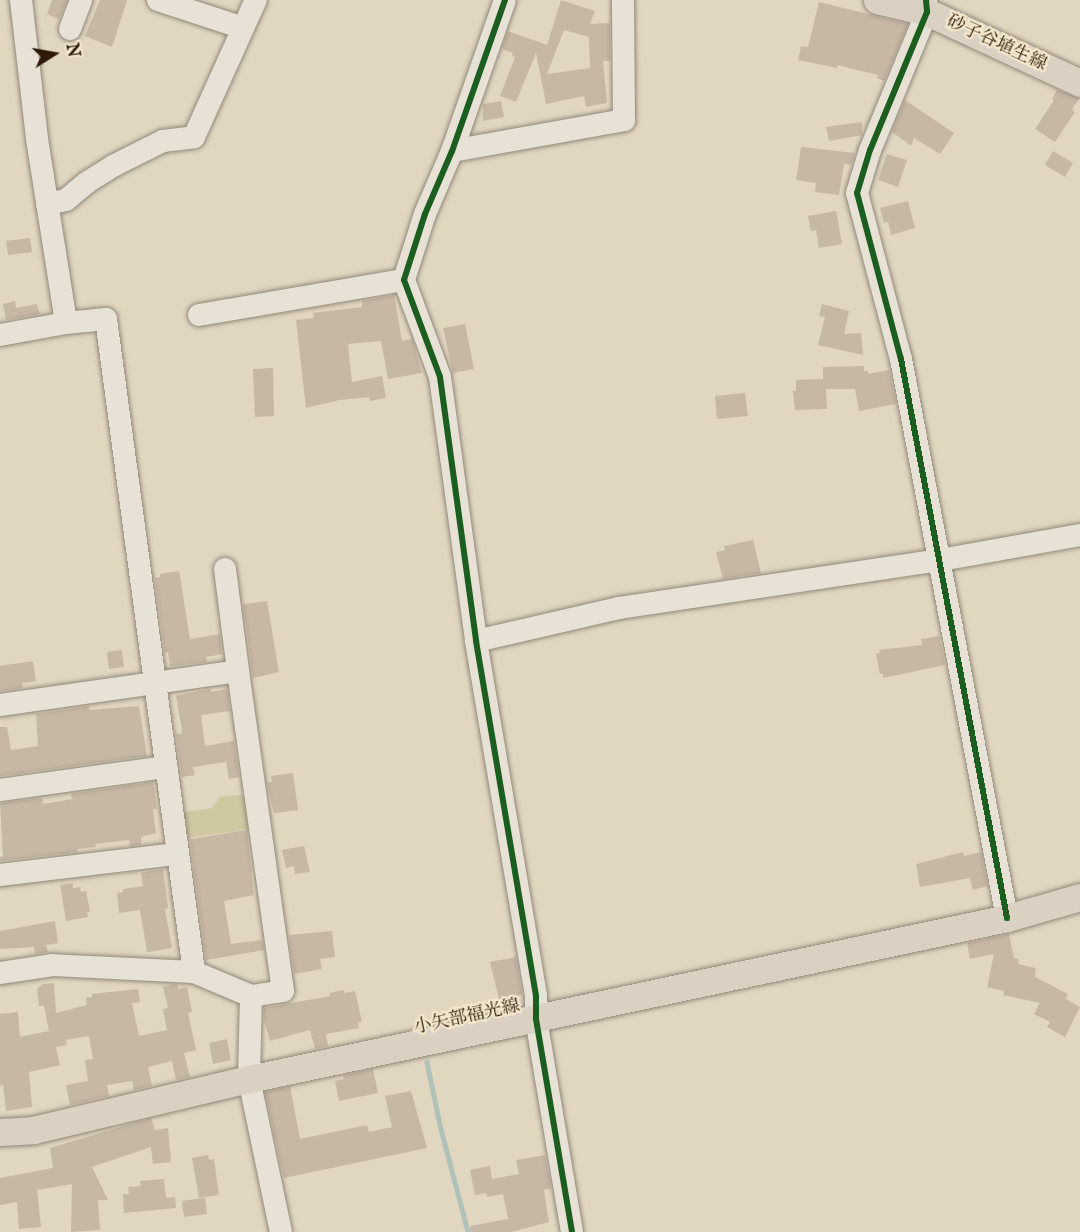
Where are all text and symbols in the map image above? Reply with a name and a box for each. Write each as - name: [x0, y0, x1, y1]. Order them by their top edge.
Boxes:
- street label: 砂子谷埴生線: [942, 11, 1050, 77]
- north arrow: [24, 24, 84, 84]
- text: N: [61, 42, 83, 59]
- street label: 小矢部福光線: [412, 996, 522, 1040]

